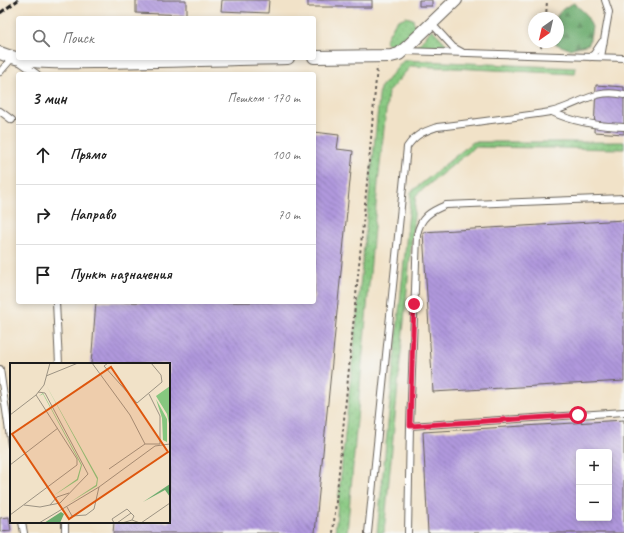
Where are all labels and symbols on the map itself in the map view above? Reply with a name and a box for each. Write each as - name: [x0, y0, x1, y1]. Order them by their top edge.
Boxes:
- north arrow: [528, 12, 564, 48]
- route end: [405, 295, 423, 313]
- inset map: [10, 363, 170, 523]
- route start: [569, 406, 587, 424]

